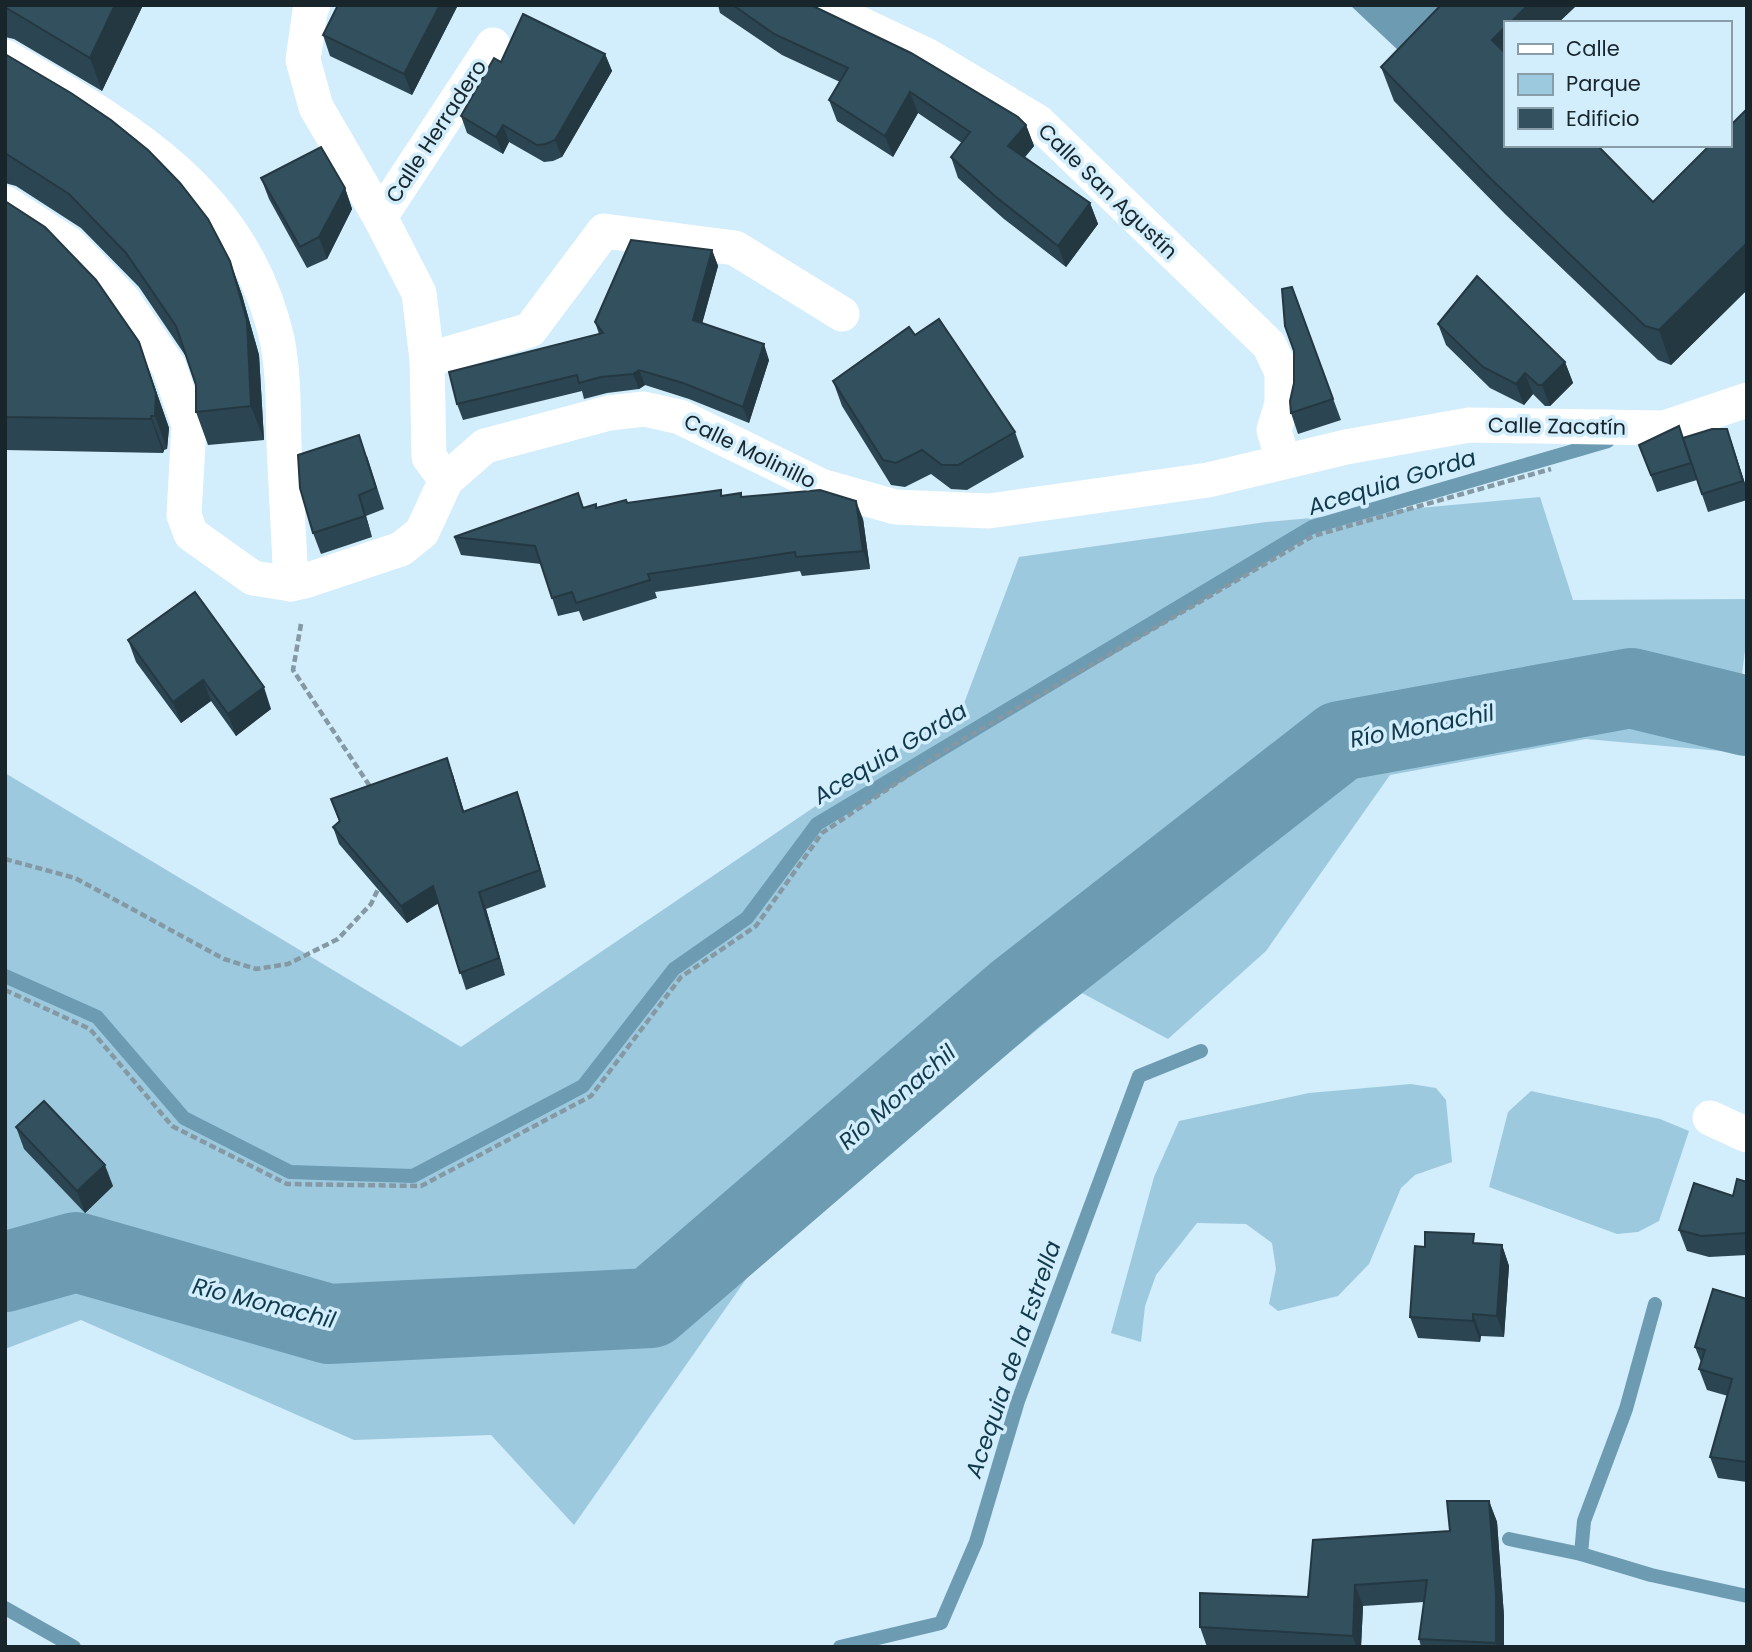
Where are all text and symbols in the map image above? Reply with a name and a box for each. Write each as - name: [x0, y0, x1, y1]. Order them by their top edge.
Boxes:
- legend: [1504, 21, 1731, 147]
- text: Calle: [1566, 34, 1620, 63]
- street label: Calle Herradero: [379, 54, 493, 208]
- text: Parque: [1566, 69, 1641, 98]
- text: Edificio: [1566, 104, 1640, 133]
- street label: Calle San Agustín: [1032, 117, 1184, 265]
- street label: Calle Molinillo: [679, 406, 821, 496]
- street label: Calle Zacatín: [1488, 410, 1626, 442]
- water label: Acequia Gorda: [1303, 441, 1480, 523]
- water label: Acequia Gorda: [806, 694, 973, 812]
- water label: Río Monachil: [1347, 696, 1497, 756]
- water label: Río Monachil: [831, 1037, 963, 1157]
- water label: Acequia de la Estrella: [957, 1236, 1069, 1483]
- water label: Río Monachil: [189, 1270, 339, 1336]

